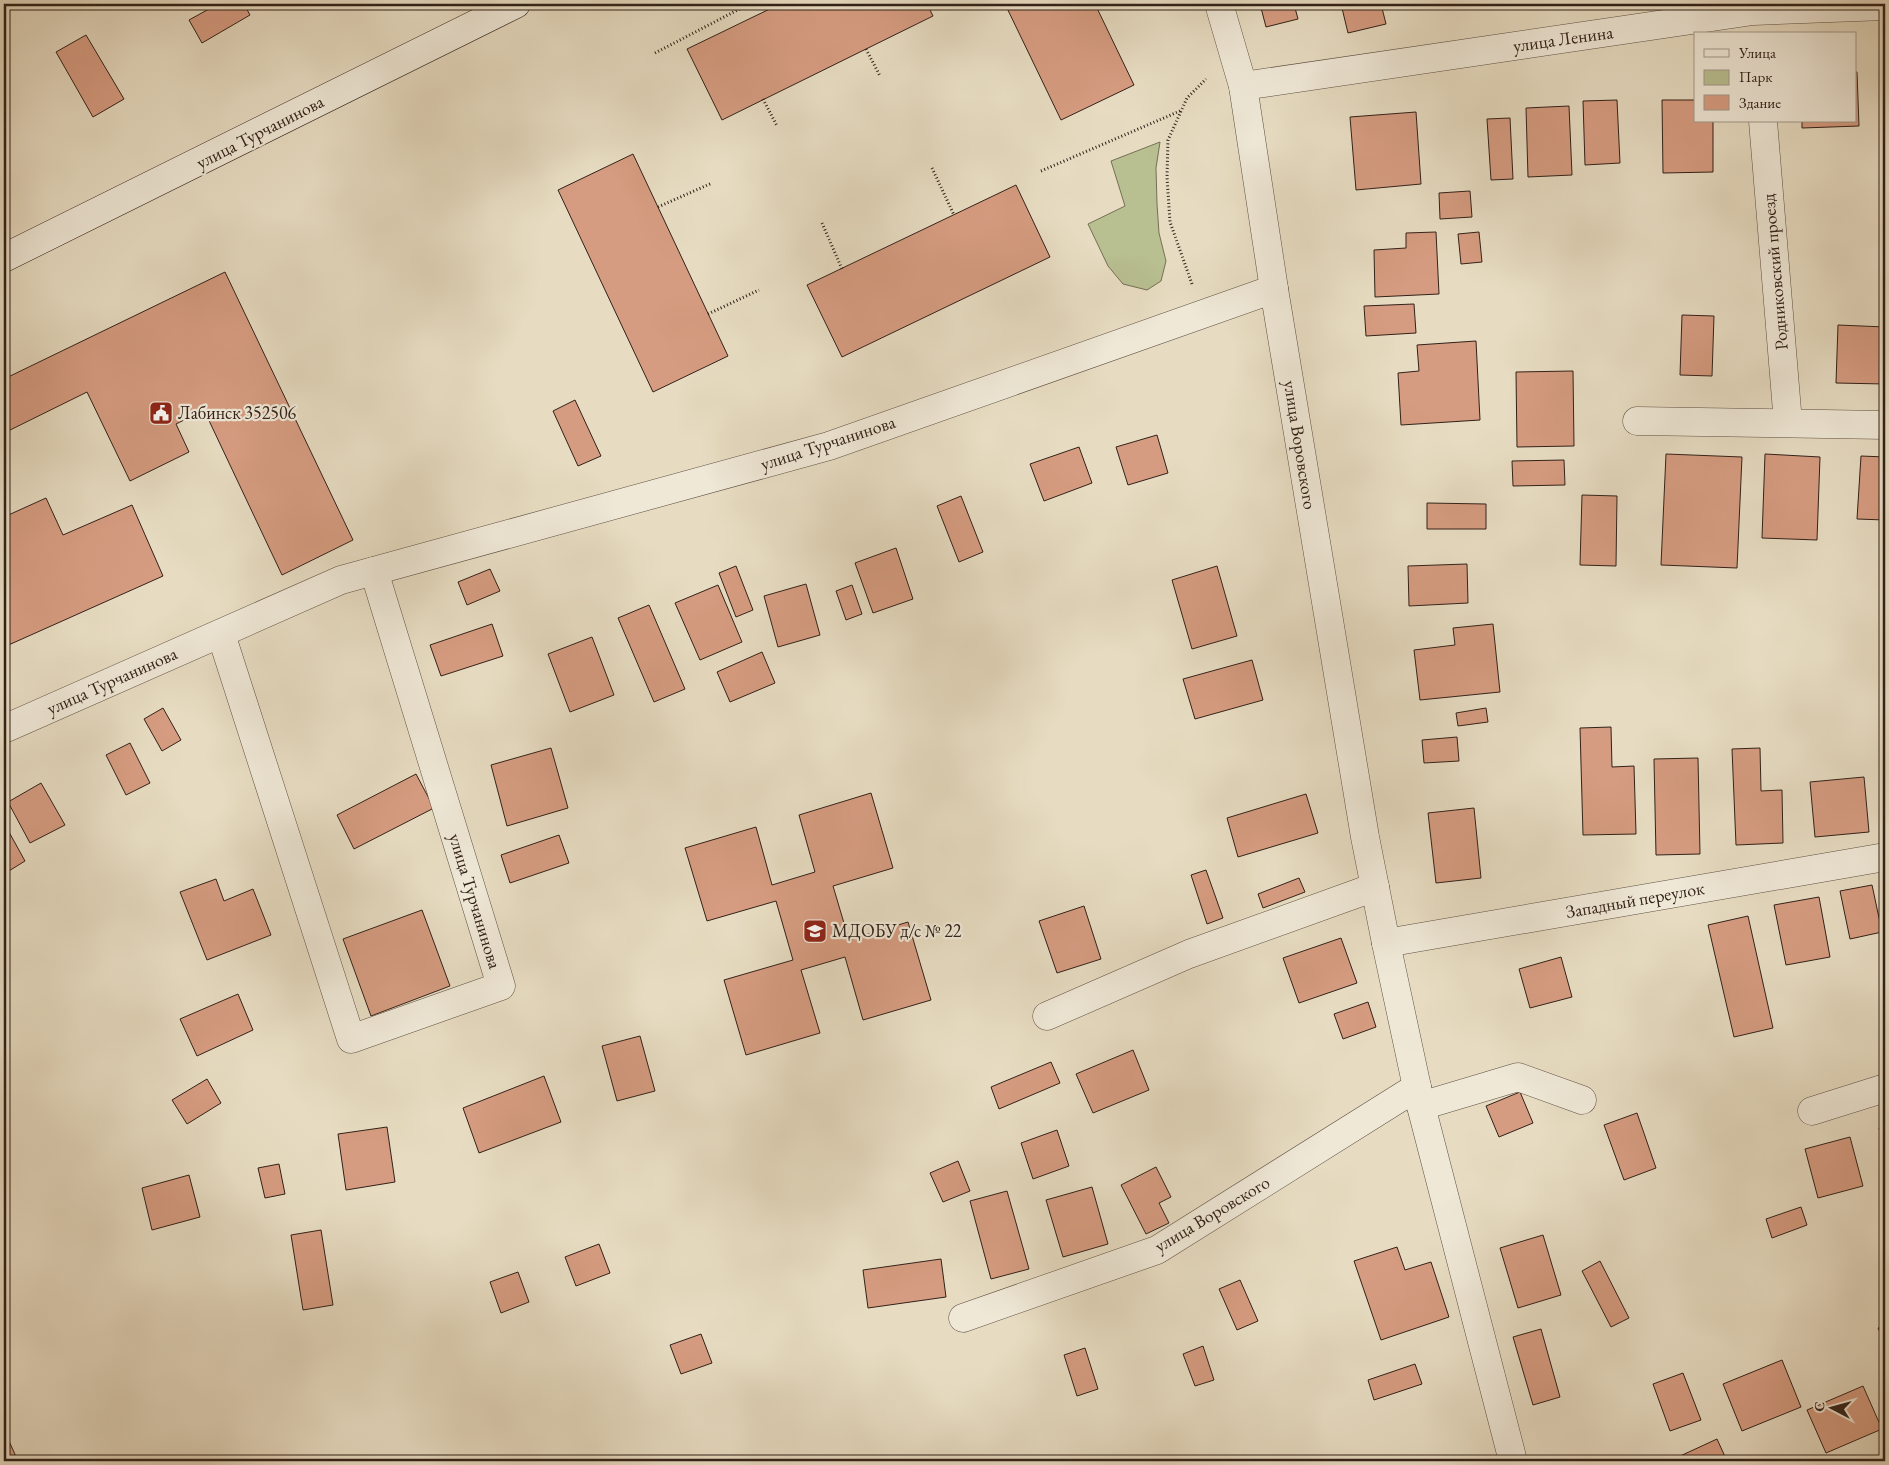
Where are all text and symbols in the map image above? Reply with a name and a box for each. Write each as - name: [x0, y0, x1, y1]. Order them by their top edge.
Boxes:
- street label: улица Ленина: [1511, 20, 1615, 57]
- legend: [1694, 32, 1856, 122]
- text: Улица: [1738, 43, 1776, 62]
- text: Парк: [1739, 67, 1772, 86]
- street label: улица Турчанинова: [192, 89, 328, 174]
- text: Здание: [1739, 93, 1781, 112]
- street label: Родниковский проезд: [1756, 193, 1793, 351]
- street label: улица Воровского: [1279, 379, 1322, 511]
- public building icon: Лабинск 352506: [148, 400, 174, 426]
- place label: Лабинск 352506: [178, 401, 297, 424]
- street label: улица Турчанинова: [758, 410, 899, 475]
- street label: улица Турчанинова: [43, 641, 181, 720]
- street label: улица Турчанинова: [444, 830, 507, 972]
- street label: Западный переулок: [1564, 876, 1706, 923]
- school or university icon: МДОБУ д/с № 22: [802, 918, 828, 944]
- place label: МДОБУ д/с № 22: [832, 919, 962, 942]
- street label: улица Воровского: [1150, 1170, 1274, 1257]
- north arrow: [1806, 1382, 1856, 1432]
- text: С: [1810, 1401, 1829, 1413]

